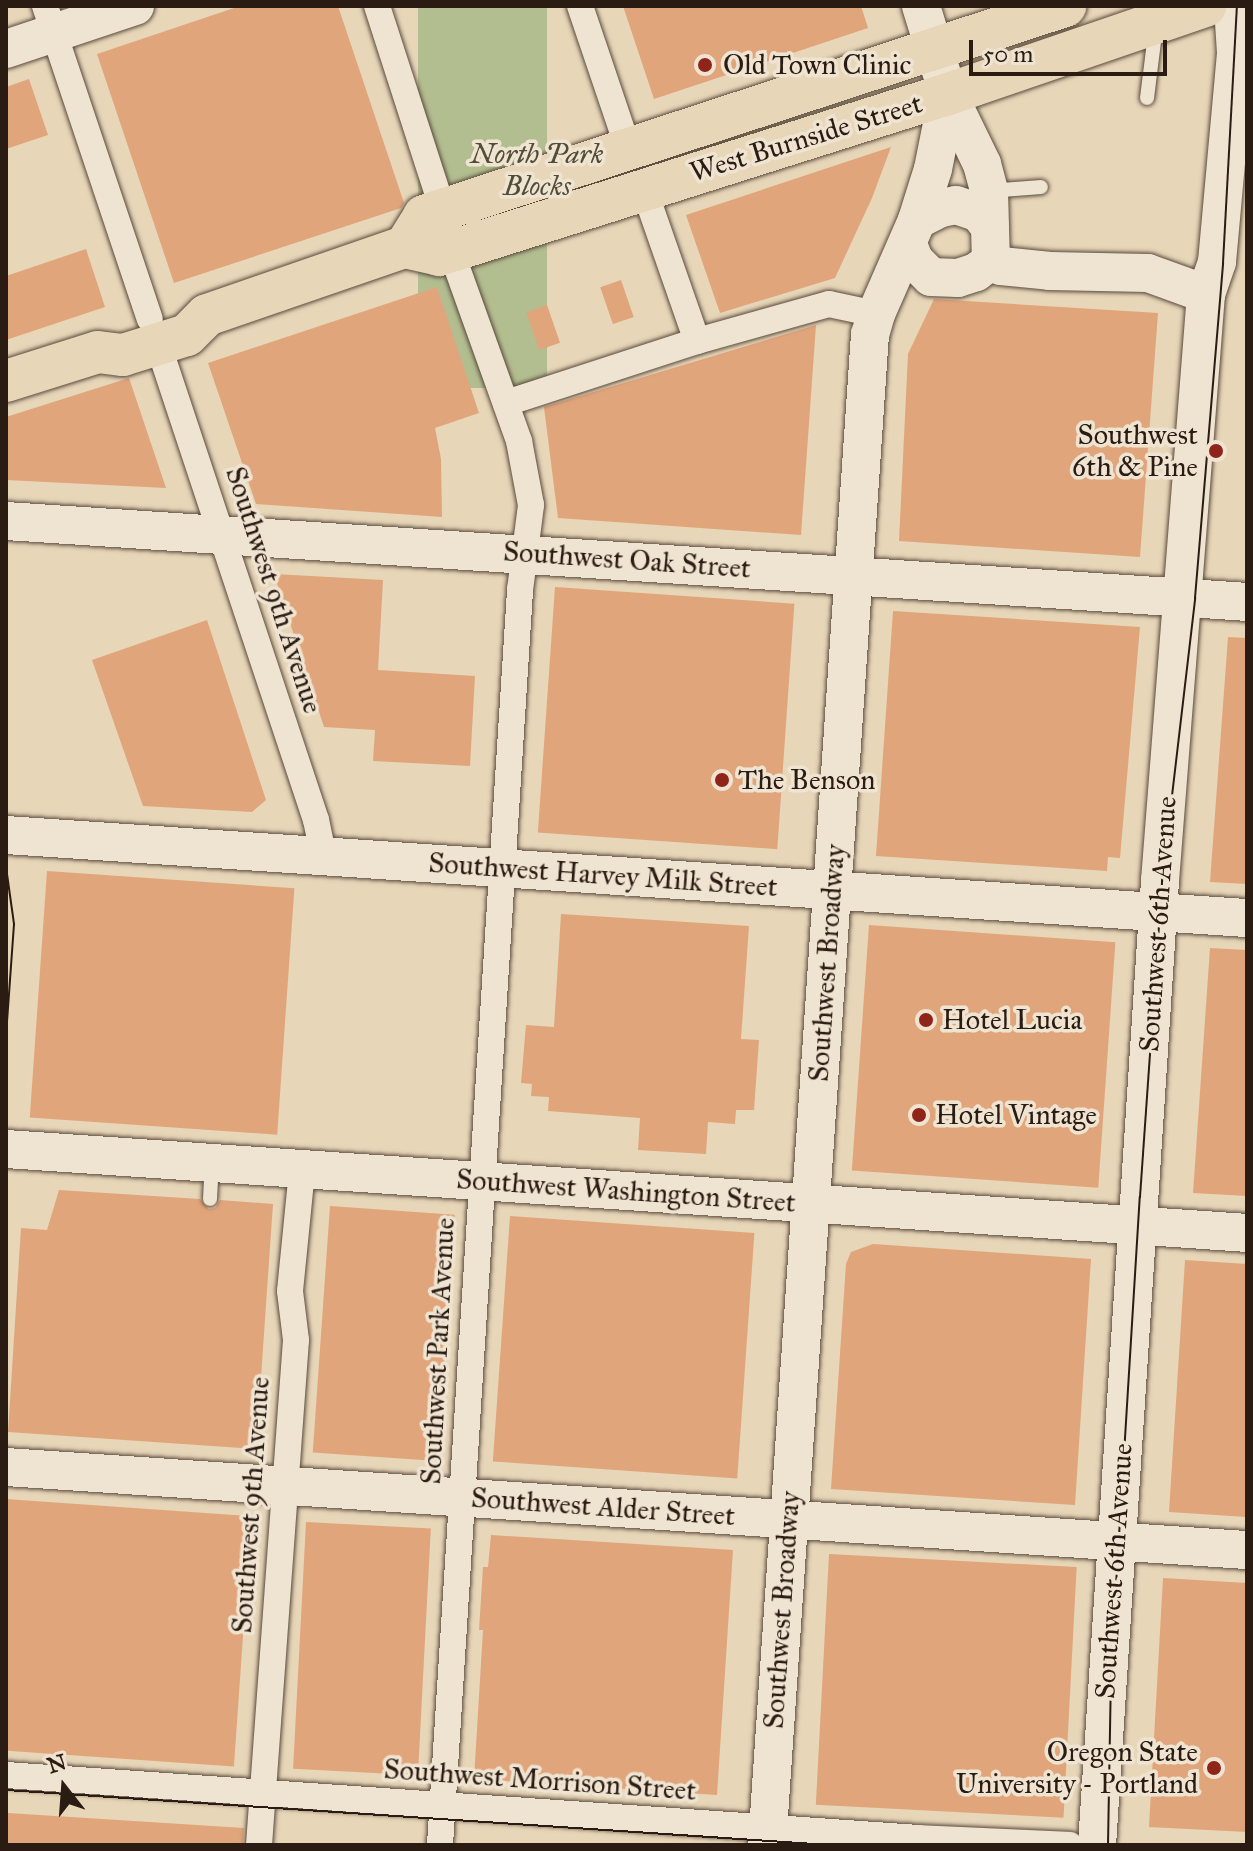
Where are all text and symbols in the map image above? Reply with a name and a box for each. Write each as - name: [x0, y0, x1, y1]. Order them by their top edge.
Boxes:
- scale bar: [973, 24, 1171, 74]
- text: 50 m: [983, 39, 1033, 69]
- place label: Old Town Clinic: [723, 48, 911, 82]
- marker: Old Town Clinic: [694, 54, 716, 76]
- street label: West Burnside Street: [686, 87, 926, 189]
- park label: North Park Blocks: [470, 137, 604, 203]
- place label: Southwest 6th & Pine: [1072, 418, 1198, 484]
- marker: Southwest 6th & Pine: [1205, 440, 1227, 462]
- street label: Southwest 9th Avenue: [218, 463, 330, 717]
- street label: Southwest Oak Street: [502, 535, 752, 585]
- place label: The Benson: [738, 763, 875, 797]
- marker: The Benson: [713, 771, 731, 789]
- street label: Southwest 6th Avenue: [1132, 795, 1184, 1053]
- street label: Southwest Broadway: [802, 843, 852, 1083]
- street label: Southwest Harvey Milk Street: [427, 846, 779, 904]
- place label: Hotel Lucia: [942, 1003, 1082, 1037]
- marker: Hotel Lucia: [917, 1011, 935, 1029]
- place label: Hotel Vintage: [935, 1098, 1097, 1132]
- marker: Hotel Vintage: [910, 1106, 928, 1124]
- street label: Southwest Washington Street: [455, 1162, 797, 1220]
- street label: Southwest Park Avenue: [414, 1217, 462, 1485]
- street label: Southwest 9th Avenue: [225, 1376, 277, 1634]
- street label: Southwest 6th Avenue: [1088, 1442, 1140, 1700]
- street label: Southwest Alder Street: [470, 1481, 736, 1533]
- street label: Southwest Broadway: [757, 1490, 807, 1730]
- place label: Oregon State University - Portland: [956, 1735, 1198, 1801]
- north arrow: [24, 1747, 104, 1827]
- text: N: [44, 1748, 70, 1779]
- street label: Southwest Morrison Street: [383, 1752, 697, 1808]
- marker: Oregon State University - Portland: [1205, 1759, 1223, 1777]

